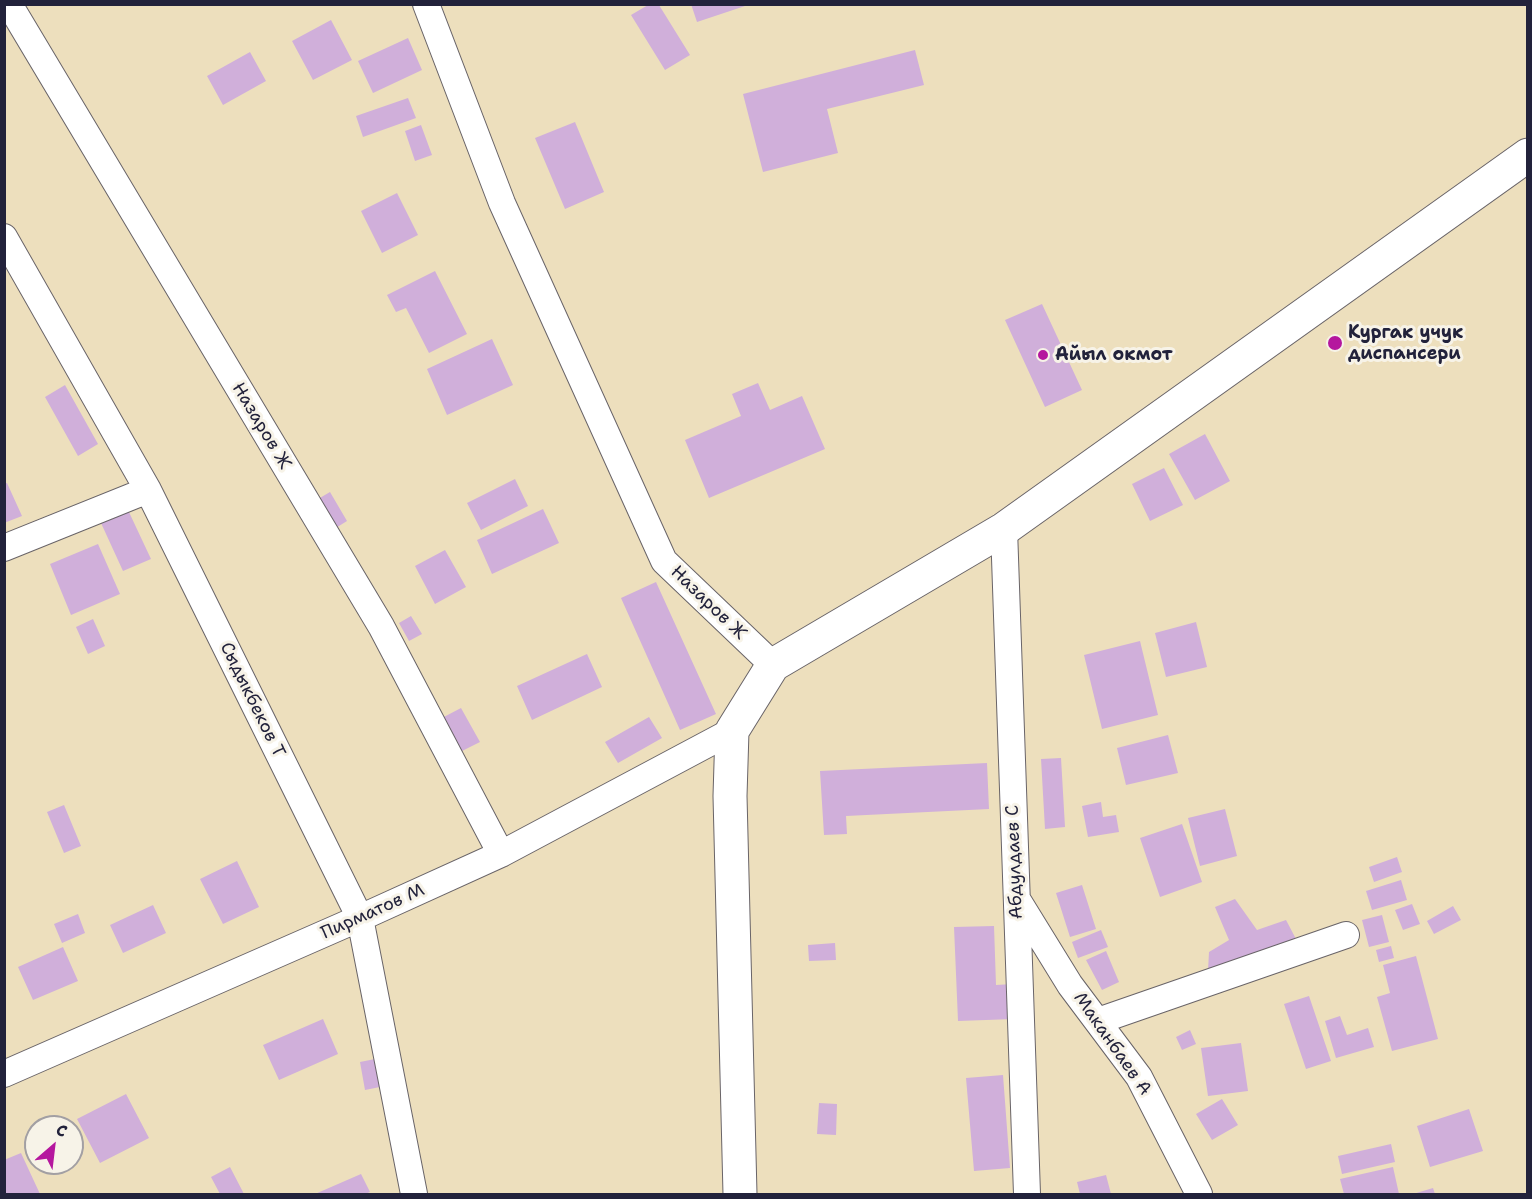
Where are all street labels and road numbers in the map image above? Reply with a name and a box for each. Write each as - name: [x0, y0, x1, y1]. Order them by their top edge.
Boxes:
- street label: Назаров Ж: [227, 379, 295, 473]
- street label: Назаров Ж: [666, 562, 750, 644]
- street label: Сыдыкбеков Т: [215, 639, 289, 761]
- street label: Абдулдаев С: [1002, 804, 1028, 920]
- street label: Пирматов М: [318, 880, 428, 944]
- street label: Маканбаев А: [1069, 988, 1155, 1100]

